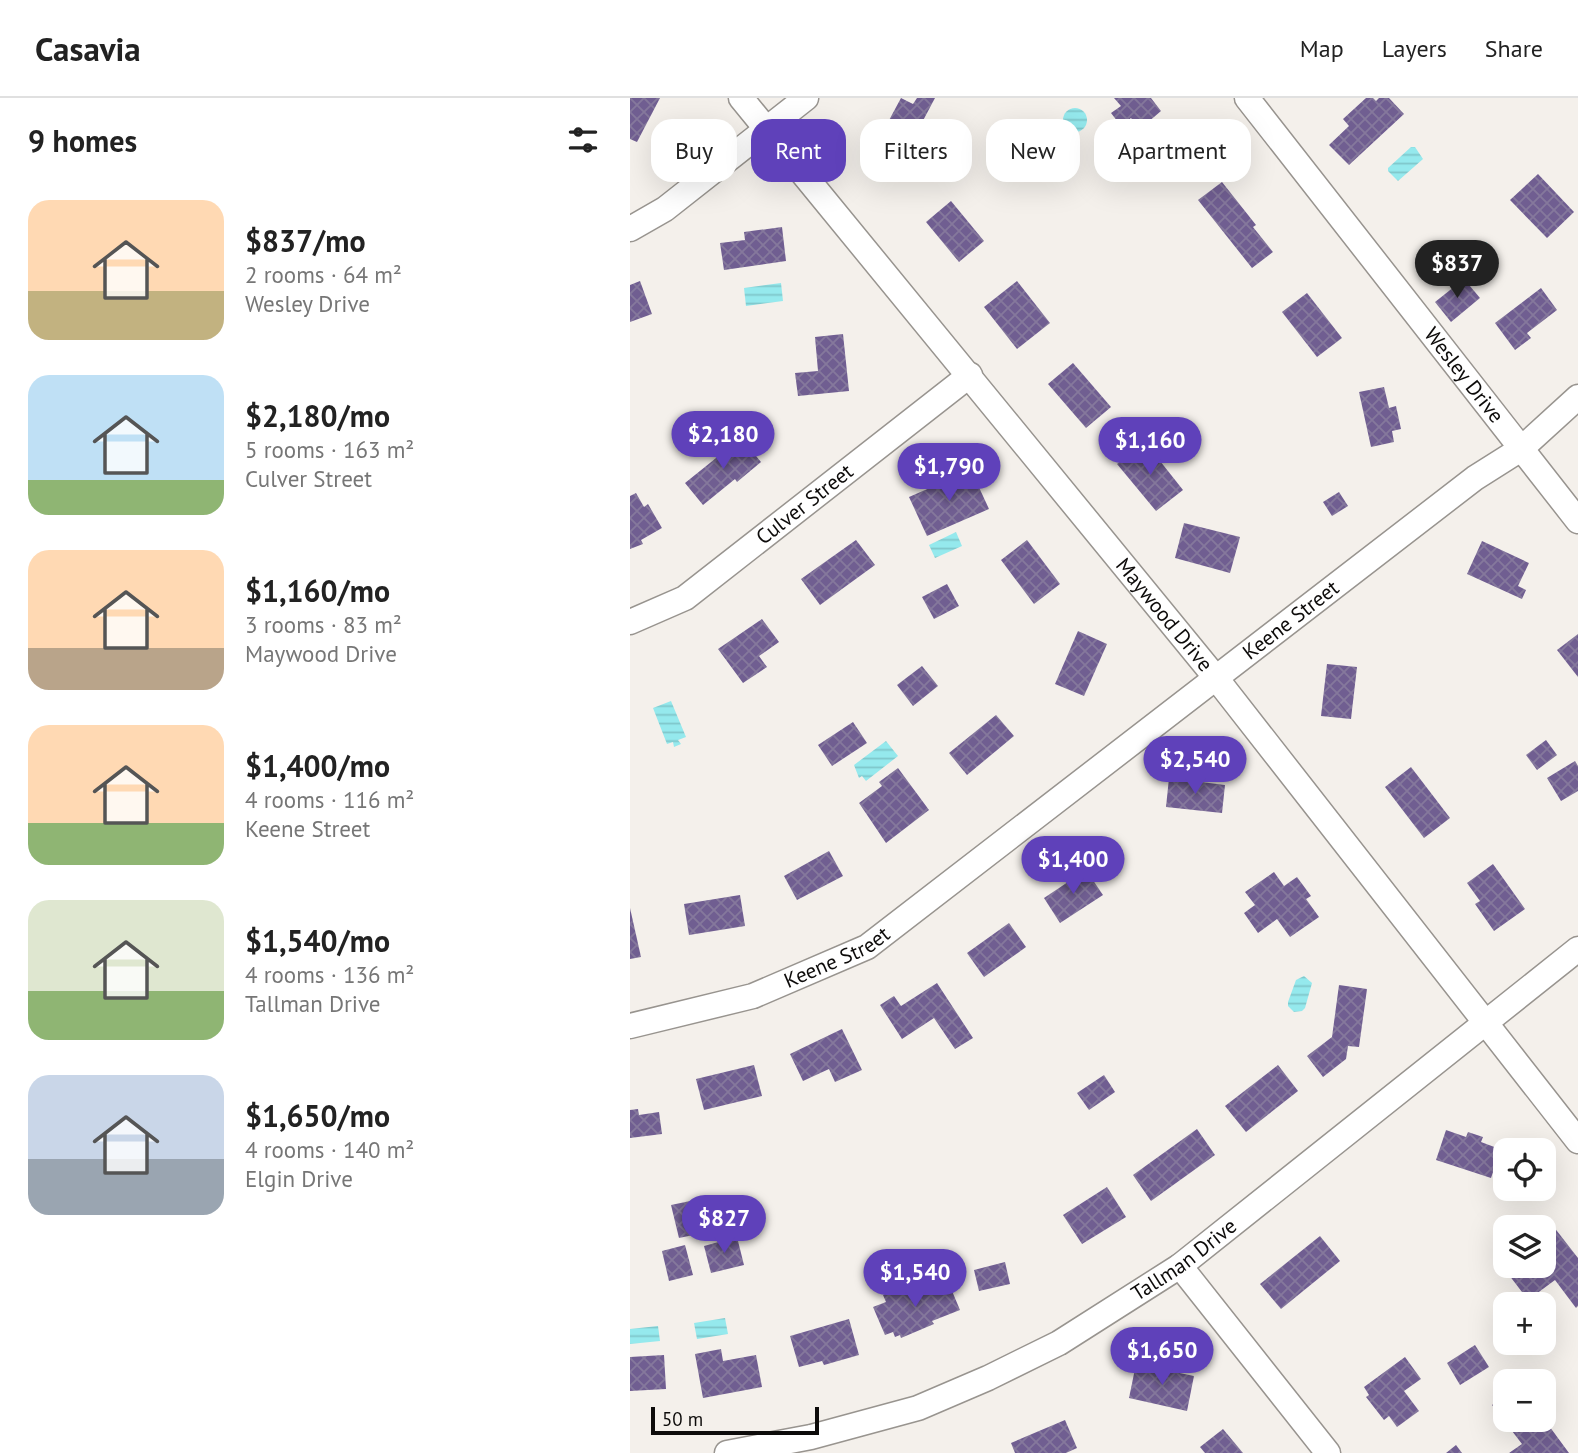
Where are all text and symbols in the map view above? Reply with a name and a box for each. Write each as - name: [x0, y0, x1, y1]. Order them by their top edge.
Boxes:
- text: Casavia: [35, 27, 141, 70]
- text: Map: [1300, 33, 1344, 64]
- text: Layers: [1382, 33, 1447, 64]
- text: Share: [1485, 33, 1543, 64]
- chip: Buy: [651, 119, 737, 182]
- chip: Rent: [751, 119, 846, 182]
- chip: Filters: [860, 119, 972, 182]
- chip: New: [986, 119, 1080, 182]
- chip: Apartment: [1094, 119, 1251, 182]
- text: 9 homes: [28, 121, 137, 160]
- icon: filters: [564, 121, 602, 159]
- text: $837/mo: [245, 221, 366, 260]
- icon: home: [84, 228, 168, 312]
- pin: $837: [1416, 240, 1498, 300]
- text: $837: [1431, 248, 1483, 277]
- text: 2 rooms · 64 m²: [245, 260, 402, 289]
- text: Wesley Drive: [245, 289, 370, 318]
- street label: Wesley Drive: [1419, 322, 1510, 428]
- text: $2,180/mo: [245, 396, 390, 435]
- icon: home: [84, 403, 168, 487]
- pin: $2,180: [666, 412, 780, 471]
- pin: $1,160: [1093, 418, 1207, 477]
- text: $2,180: [687, 419, 759, 448]
- text: $1,160: [1114, 425, 1186, 454]
- text: 5 rooms · 163 m²: [245, 435, 414, 464]
- pin: $1,790: [892, 444, 1006, 503]
- text: $1,790: [913, 451, 985, 480]
- street label: Culver Street: [750, 458, 858, 550]
- text: Culver Street: [245, 464, 372, 493]
- street label: Maywood Drive: [1110, 552, 1219, 677]
- text: $1,160/mo: [245, 571, 390, 610]
- street label: Keene Street: [1237, 574, 1344, 665]
- icon: home: [84, 578, 168, 662]
- text: 3 rooms · 83 m²: [245, 610, 402, 639]
- text: Maywood Drive: [245, 639, 397, 668]
- pin: $2,540: [1138, 736, 1252, 796]
- text: $2,540: [1159, 744, 1231, 773]
- text: $1,400/mo: [245, 746, 390, 785]
- icon: home: [84, 753, 168, 837]
- text: 4 rooms · 116 m²: [245, 785, 414, 814]
- text: Keene Street: [245, 814, 370, 843]
- pin: $1,400: [1016, 836, 1130, 896]
- text: $1,400: [1037, 844, 1109, 873]
- street label: Keene Street: [780, 920, 895, 994]
- text: $1,540/mo: [245, 921, 390, 960]
- icon: home: [84, 928, 168, 1012]
- text: 4 rooms · 136 m²: [245, 960, 414, 989]
- text: Tallman Drive: [245, 989, 381, 1018]
- text: $1,650/mo: [245, 1096, 390, 1135]
- icon: home: [84, 1103, 168, 1187]
- text: 4 rooms · 140 m²: [245, 1135, 414, 1164]
- map controls: [1493, 1138, 1556, 1432]
- button: locate: [1493, 1138, 1556, 1201]
- text: Elgin Drive: [245, 1164, 353, 1193]
- pin: $827: [683, 1196, 765, 1255]
- text: $827: [698, 1203, 750, 1232]
- street label: Tallman Drive: [1126, 1212, 1242, 1307]
- button: layers: [1493, 1215, 1556, 1278]
- pin: $1,540: [858, 1250, 972, 1309]
- text: $1,540: [879, 1257, 951, 1286]
- button: +: [1493, 1292, 1556, 1355]
- pin: $1,650: [1105, 1328, 1219, 1387]
- text: $1,650: [1126, 1335, 1198, 1364]
- button: −: [1493, 1369, 1556, 1432]
- scale bar: [651, 1404, 819, 1436]
- text: 50 m: [662, 1407, 703, 1431]

